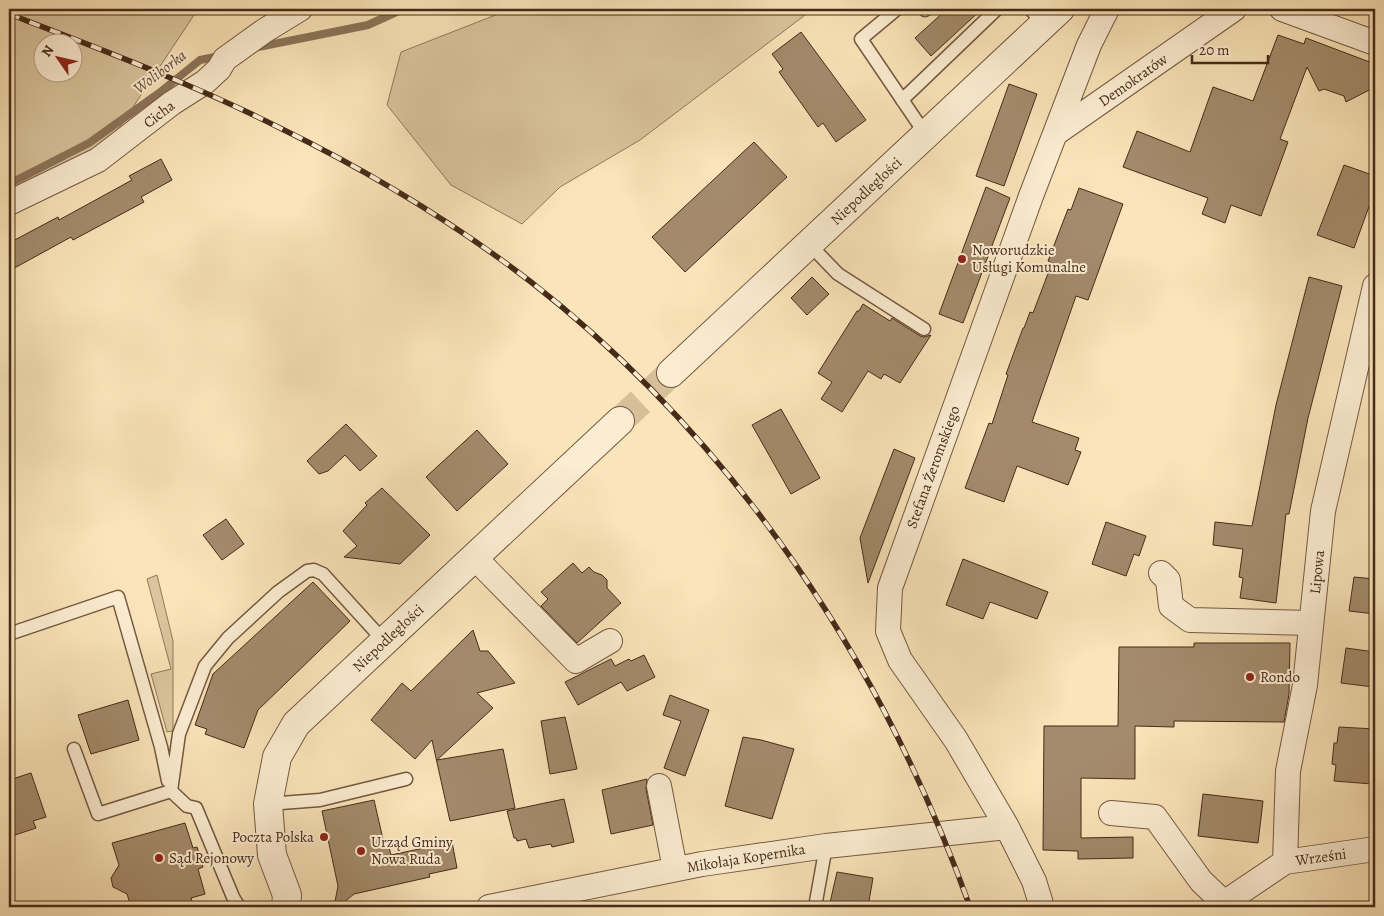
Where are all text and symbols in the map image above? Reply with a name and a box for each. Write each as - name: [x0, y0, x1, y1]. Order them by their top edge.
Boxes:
- north arrow: [32, 32, 82, 82]
- scale bar: [1192, 32, 1268, 64]
- text: 20 m: [1199, 40, 1230, 60]
- text: N: [37, 41, 58, 61]
- water label: Woliborka: [129, 44, 192, 99]
- street label: Demokratów: [1094, 49, 1172, 111]
- street label: Cicha: [139, 96, 179, 132]
- street label: Niepodległości: [826, 153, 906, 229]
- place label: Noworudzkie Usługi Komunalne: [972, 240, 1086, 277]
- marker: Noworudzkie Usługi Komunalne: [956, 253, 968, 265]
- street label: Stefana Żeromskiego: [901, 403, 965, 531]
- street label: Lipowa: [1305, 549, 1329, 595]
- street label: Niepodległości: [348, 600, 428, 676]
- place label: Rondo: [1260, 667, 1300, 687]
- marker: Rondo: [1244, 671, 1256, 683]
- place label: Poczta Polska: [232, 827, 314, 847]
- marker: Poczta Polska: [318, 831, 330, 843]
- place label: Urząd Gminy Nowa Ruda: [371, 832, 453, 869]
- street label: Mikołaja Kopernika: [685, 839, 807, 877]
- street label: Wrześni: [1293, 844, 1348, 871]
- marker: Urząd Gminy Nowa Ruda: [355, 845, 367, 857]
- place label: Sąd Rejonowy: [169, 848, 254, 868]
- marker: Sąd Rejonowy: [153, 852, 165, 864]

